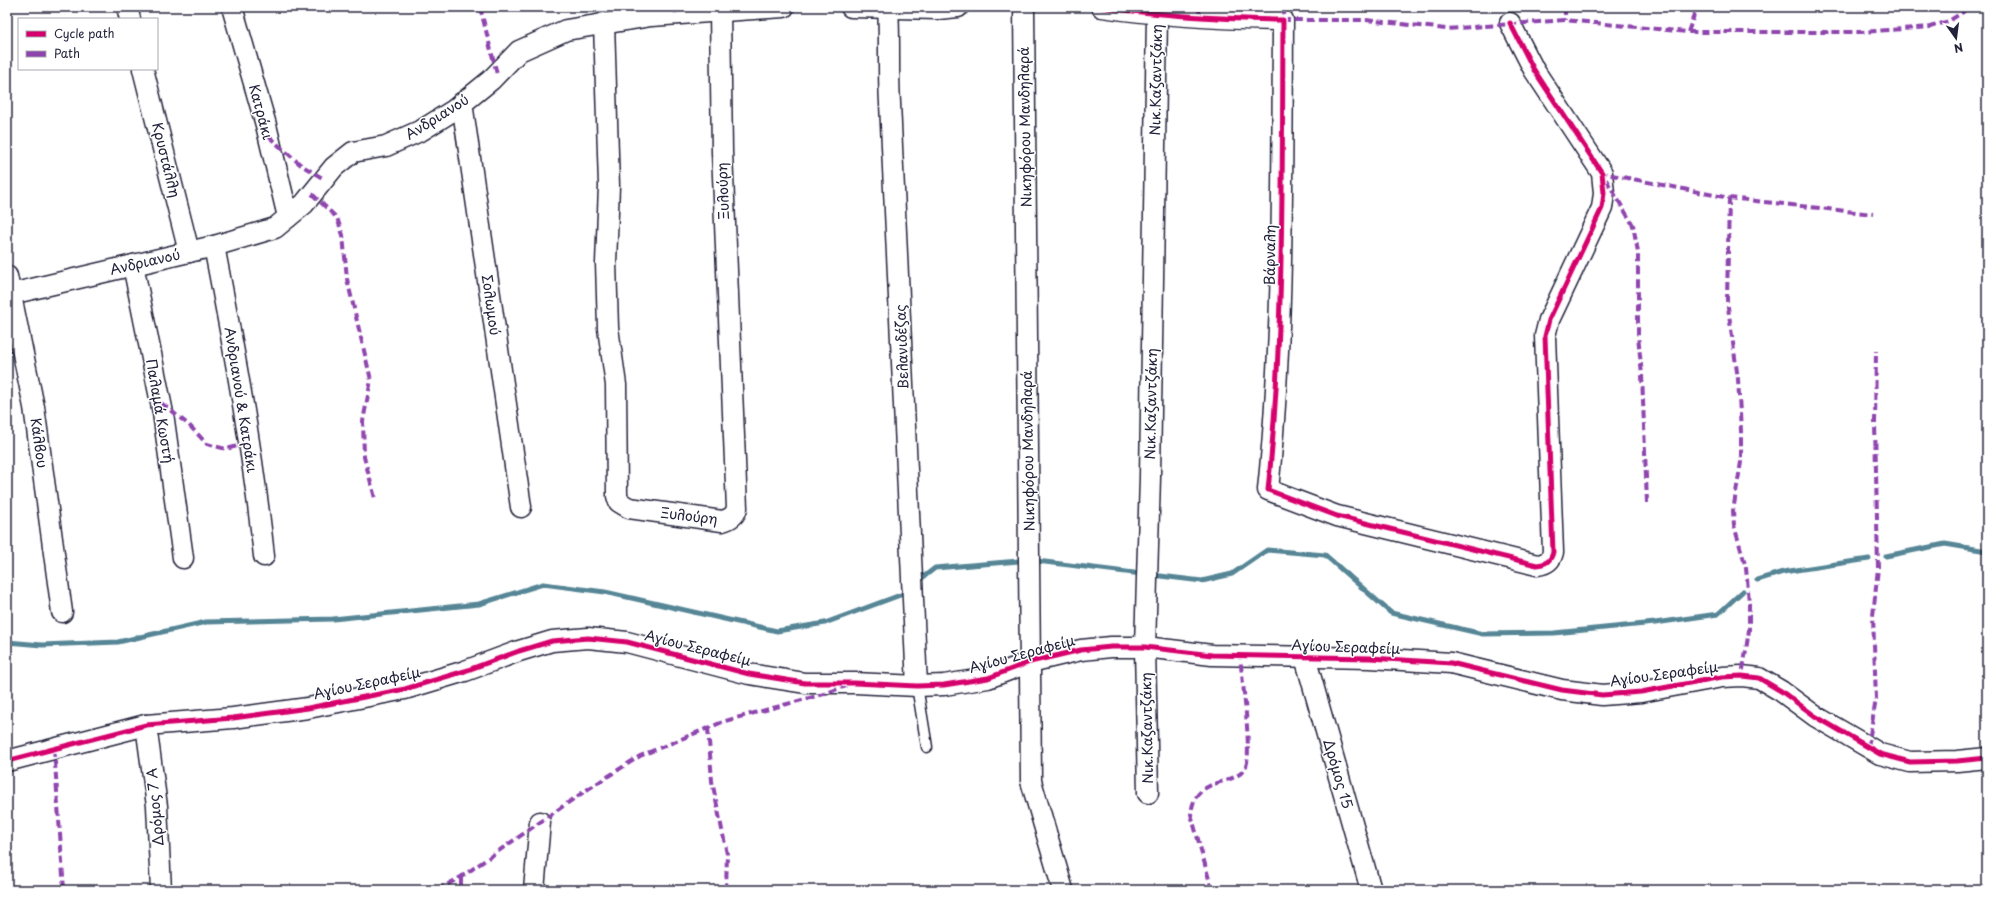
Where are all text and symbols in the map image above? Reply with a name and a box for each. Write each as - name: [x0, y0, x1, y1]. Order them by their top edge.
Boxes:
- legend: [18, 18, 158, 70]
- north arrow: [1936, 18, 1976, 58]
- text: Cycle path: [54, 24, 115, 42]
- street label: Νικ.Καζαντζάκη: [1144, 24, 1167, 136]
- text: N: [1952, 39, 1965, 58]
- text: Path: [54, 44, 80, 62]
- street label: Νικηφόρου Μανδηλαρά: [1013, 46, 1036, 208]
- street label: Κατράκι: [244, 82, 279, 142]
- street label: Ανδριανού: [401, 89, 473, 144]
- street label: Κρυστάλλη: [147, 120, 186, 200]
- street label: Ξυλούρη: [711, 162, 734, 220]
- street label: Βάρναλη: [1258, 224, 1281, 286]
- street label: Ανδριανού: [108, 243, 182, 280]
- street label: Σολωμού: [477, 273, 506, 337]
- street label: Βελανιδέζας: [890, 304, 913, 390]
- street label: Ανδριανού & Κατράκι: [220, 326, 263, 474]
- street label: Νικ.Καζαντζάκη: [1139, 348, 1162, 460]
- street label: Παλαμά Κωστή: [141, 357, 180, 465]
- street label: Νικηφόρου Μανδηλαρά: [1016, 370, 1039, 532]
- street label: Κάλβου: [26, 417, 53, 469]
- street label: Ξυλούρη: [659, 502, 719, 529]
- street label: Αγίου Σεραφείμ: [643, 624, 754, 671]
- street label: Αγίου Σεραφείμ: [967, 629, 1077, 678]
- street label: Αγίου Σεραφείμ: [1291, 634, 1401, 659]
- street label: Αγίου Σεραφείμ: [1608, 656, 1719, 691]
- street label: Αγίου Σεραφείμ: [311, 661, 422, 704]
- street label: Νικ.Καζαντζάκη: [1135, 672, 1158, 784]
- street label: Δρόμος 15: [1319, 737, 1358, 811]
- street label: Δρόμος 7 Α: [141, 767, 168, 847]

